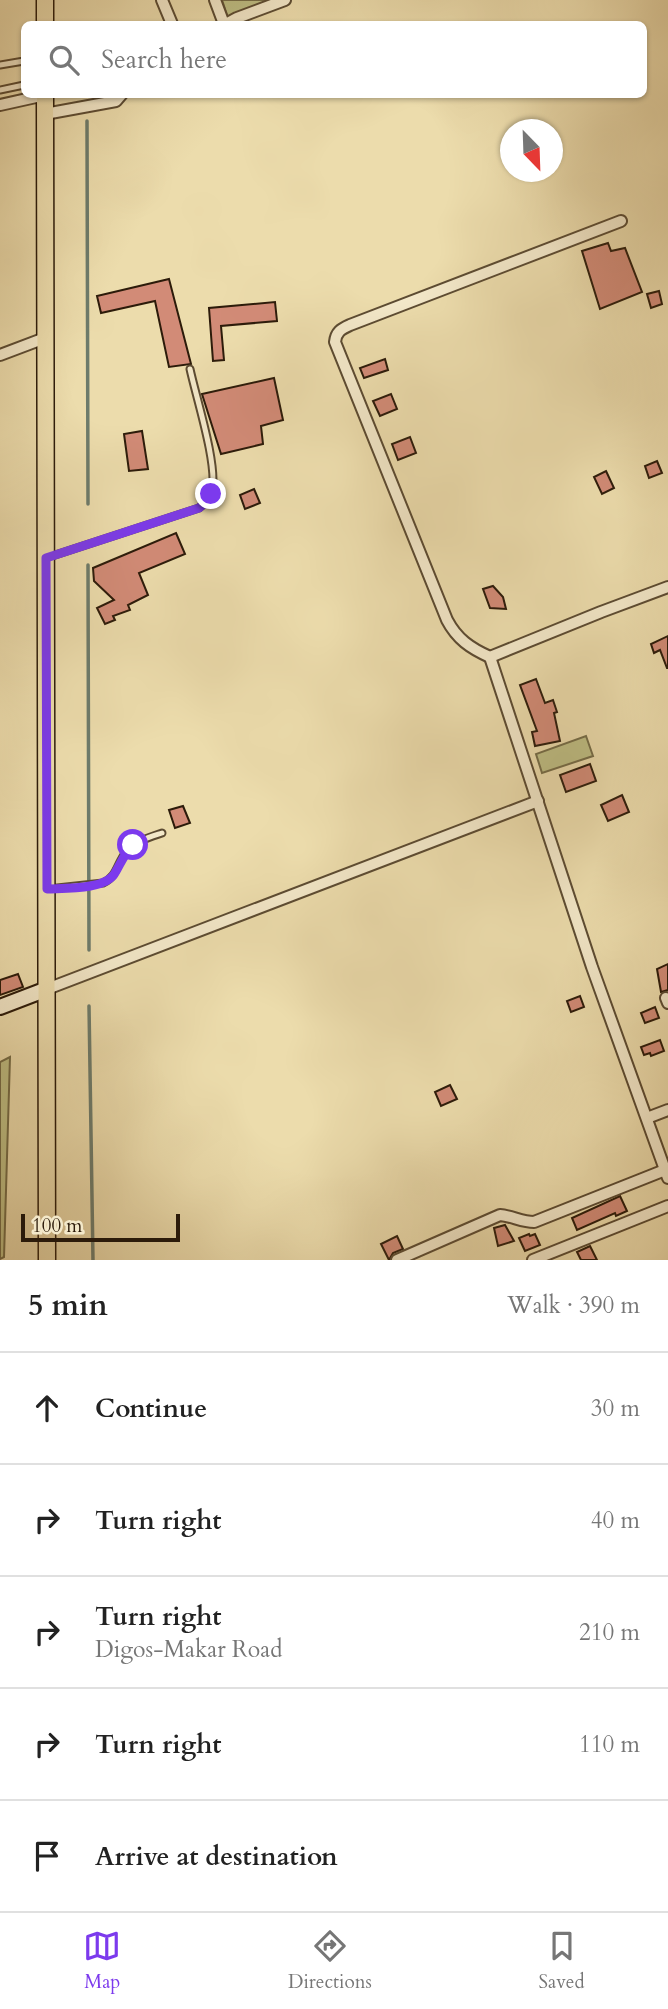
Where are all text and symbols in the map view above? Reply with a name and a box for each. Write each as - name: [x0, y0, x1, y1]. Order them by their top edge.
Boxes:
- search box: [21, 21, 647, 98]
- icon: search: [45, 41, 83, 79]
- text: Search here: [101, 42, 227, 77]
- north arrow: [500, 119, 563, 182]
- route end: [195, 478, 226, 509]
- route start: [117, 829, 148, 860]
- scale bar: [21, 1211, 180, 1243]
- text: 100 m: [32, 1213, 82, 1239]
- text: 5 min: [28, 1285, 108, 1326]
- text: Walk · 390 m: [507, 1290, 640, 1321]
- icon: ahead: [28, 1389, 66, 1427]
- text: Continue: [95, 1391, 207, 1426]
- text: 30 m: [591, 1393, 640, 1424]
- icon: right: [28, 1501, 66, 1539]
- text: Turn right: [95, 1503, 222, 1538]
- text: 40 m: [591, 1505, 640, 1536]
- text: Turn right: [95, 1599, 222, 1634]
- icon: right: [28, 1613, 66, 1651]
- text: 210 m: [579, 1617, 640, 1648]
- text: Digos-Makar Road: [95, 1634, 282, 1665]
- icon: right: [28, 1725, 66, 1763]
- text: Turn right: [95, 1727, 222, 1762]
- text: 110 m: [579, 1729, 640, 1760]
- icon: arrive: [28, 1837, 66, 1875]
- text: Arrive at destination: [95, 1839, 338, 1874]
- tab: Map: [83, 1927, 121, 1995]
- tab: Directions: [288, 1927, 372, 1995]
- tab: Saved: [539, 1927, 585, 1995]

